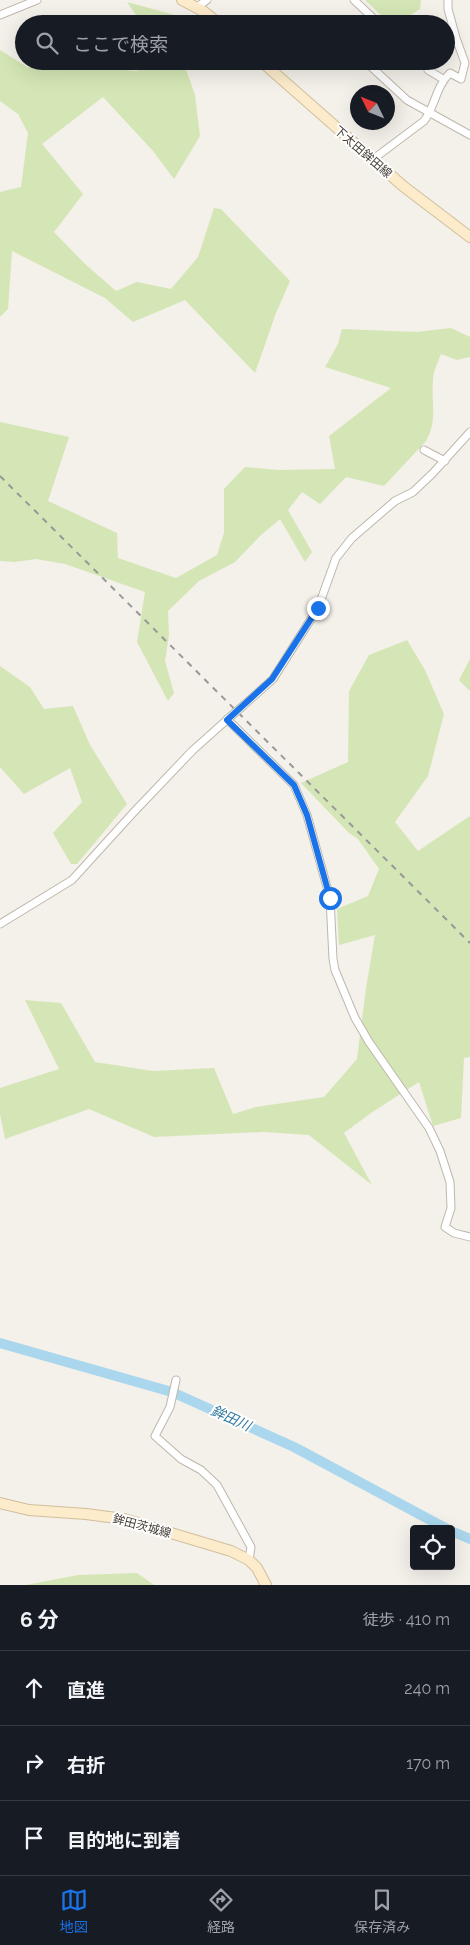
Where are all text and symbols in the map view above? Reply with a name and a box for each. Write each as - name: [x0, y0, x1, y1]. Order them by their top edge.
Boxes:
- search box: [15, 15, 455, 70]
- icon: search: [33, 29, 61, 57]
- text: ここで検索: [73, 33, 168, 55]
- north arrow: [350, 85, 395, 130]
- street label: 下太田鉾田線: [331, 123, 395, 181]
- route end: [307, 597, 330, 620]
- route start: [319, 887, 342, 910]
- water label: 鉾田川: [209, 1402, 255, 1435]
- street label: 鉾田茨城線: [111, 1511, 173, 1541]
- map controls: [410, 1525, 455, 1570]
- button: locate: [410, 1525, 455, 1570]
- text: 6 分: [20, 1607, 59, 1632]
- text: 徒歩 · 410 m: [363, 1610, 450, 1629]
- icon: ahead: [20, 1674, 48, 1702]
- text: 直進: [67, 1679, 105, 1701]
- text: 240 m: [404, 1679, 450, 1698]
- icon: right: [20, 1749, 48, 1777]
- text: 右折: [67, 1754, 105, 1776]
- text: 170 m: [406, 1754, 450, 1773]
- icon: arrive: [20, 1824, 48, 1852]
- text: 目的地に到着: [67, 1829, 181, 1851]
- tab: 地図: [60, 1886, 88, 1936]
- tab: 経路: [207, 1886, 235, 1936]
- tab: 保存済み: [354, 1886, 410, 1936]

